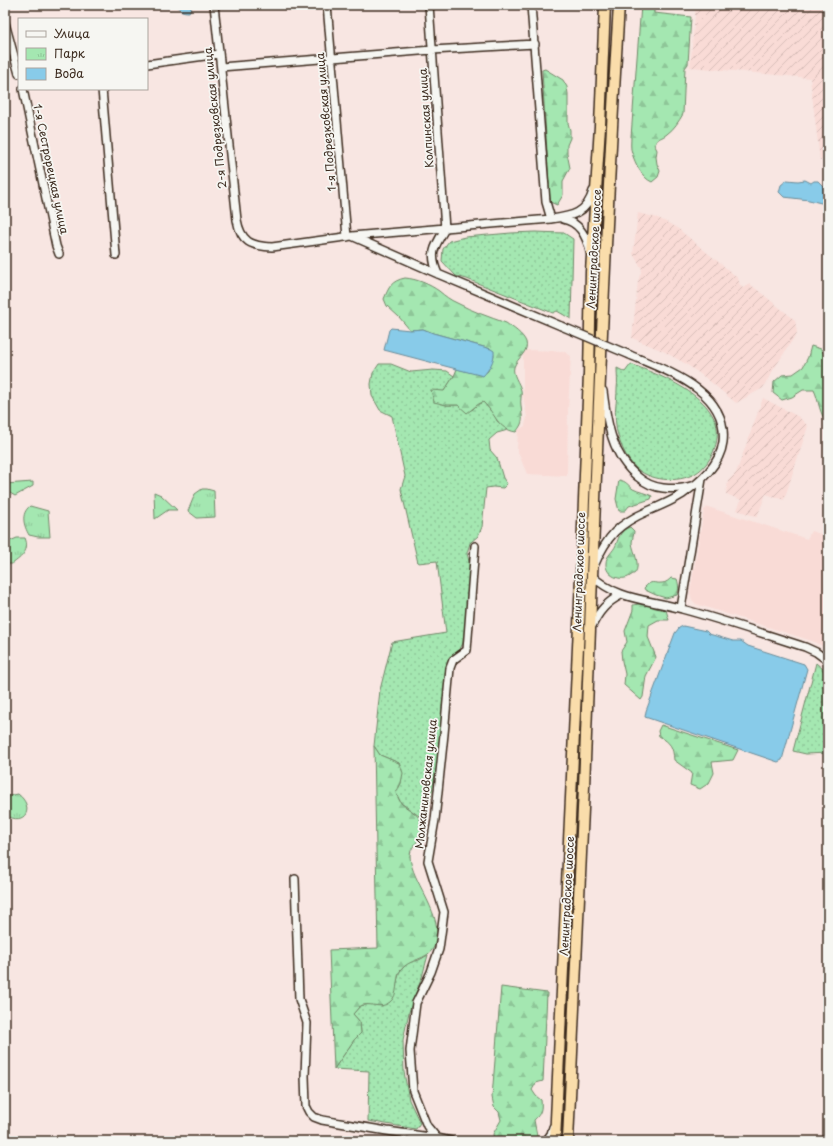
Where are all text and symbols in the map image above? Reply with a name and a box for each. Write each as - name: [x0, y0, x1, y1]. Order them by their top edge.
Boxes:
- legend: [18, 18, 148, 90]
- text: Улица: [54, 24, 90, 42]
- text: Парк: [54, 44, 86, 62]
- street label: 2-я Подрезковская улица: [199, 46, 230, 190]
- street label: 1-я Подрезковская улица: [311, 52, 340, 192]
- text: Вода: [54, 64, 84, 82]
- street label: Колпинская улица: [414, 68, 437, 168]
- street label: 1-я Сестрорецкая улица: [29, 102, 74, 236]
- street label: Ленинградское шоссе: [582, 189, 605, 309]
- street label: Ленинградское шоссе: [568, 512, 589, 632]
- street label: Молжаниновская улица: [410, 718, 441, 850]
- street label: Ленинградское шоссе: [555, 836, 578, 956]

